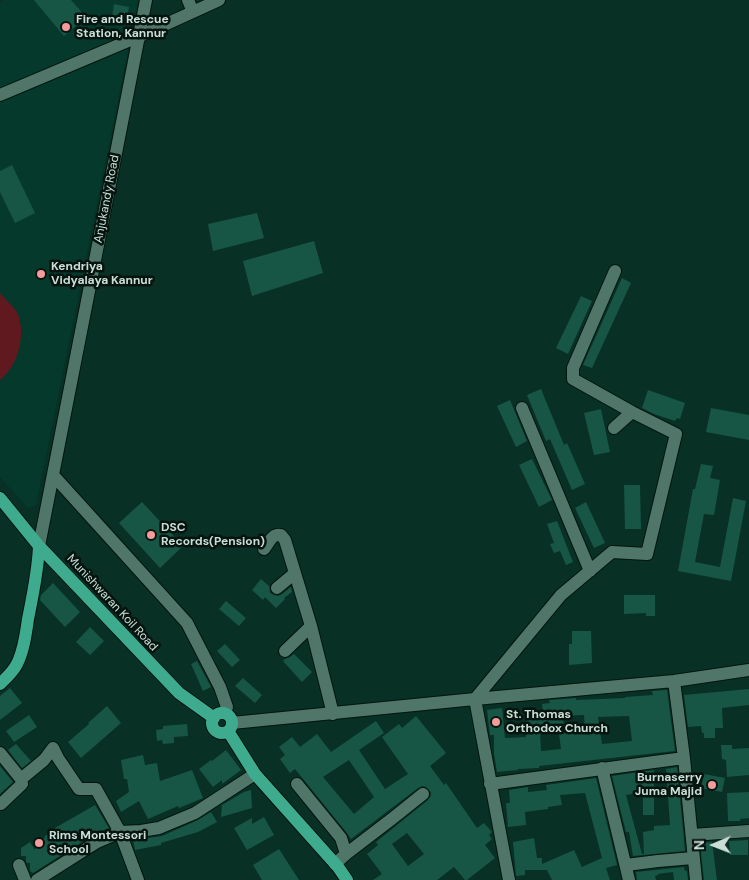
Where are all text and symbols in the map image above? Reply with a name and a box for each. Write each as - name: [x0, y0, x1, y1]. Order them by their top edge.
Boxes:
- place label: Fire and Rescue Station, Kannur: [76, 13, 169, 41]
- marker: Fire and Rescue Station, Kannur: [60, 21, 72, 33]
- street label: Anjukandy Road: [91, 154, 123, 244]
- place label: Kendriya Vidyalaya Kannur: [51, 260, 153, 288]
- marker: Kendriya Vidyalaya Kannur: [35, 268, 47, 280]
- place label: DSC Records(Pension): [161, 521, 265, 549]
- marker: DSC Records(Pension): [145, 529, 157, 541]
- street label: Munishwaran Koil Road: [64, 552, 160, 654]
- place label: St. Thomas Orthodox Church: [506, 708, 608, 736]
- marker: St. Thomas Orthodox Church: [490, 716, 502, 728]
- place label: Burnaserry Juma Majid: [635, 771, 702, 799]
- marker: Burnaserry Juma Majid: [706, 779, 718, 791]
- north arrow: [689, 820, 739, 870]
- place label: Rims Montessori School: [49, 829, 146, 857]
- marker: Rims Montessori School: [33, 837, 45, 849]
- text: N: [690, 840, 708, 851]

